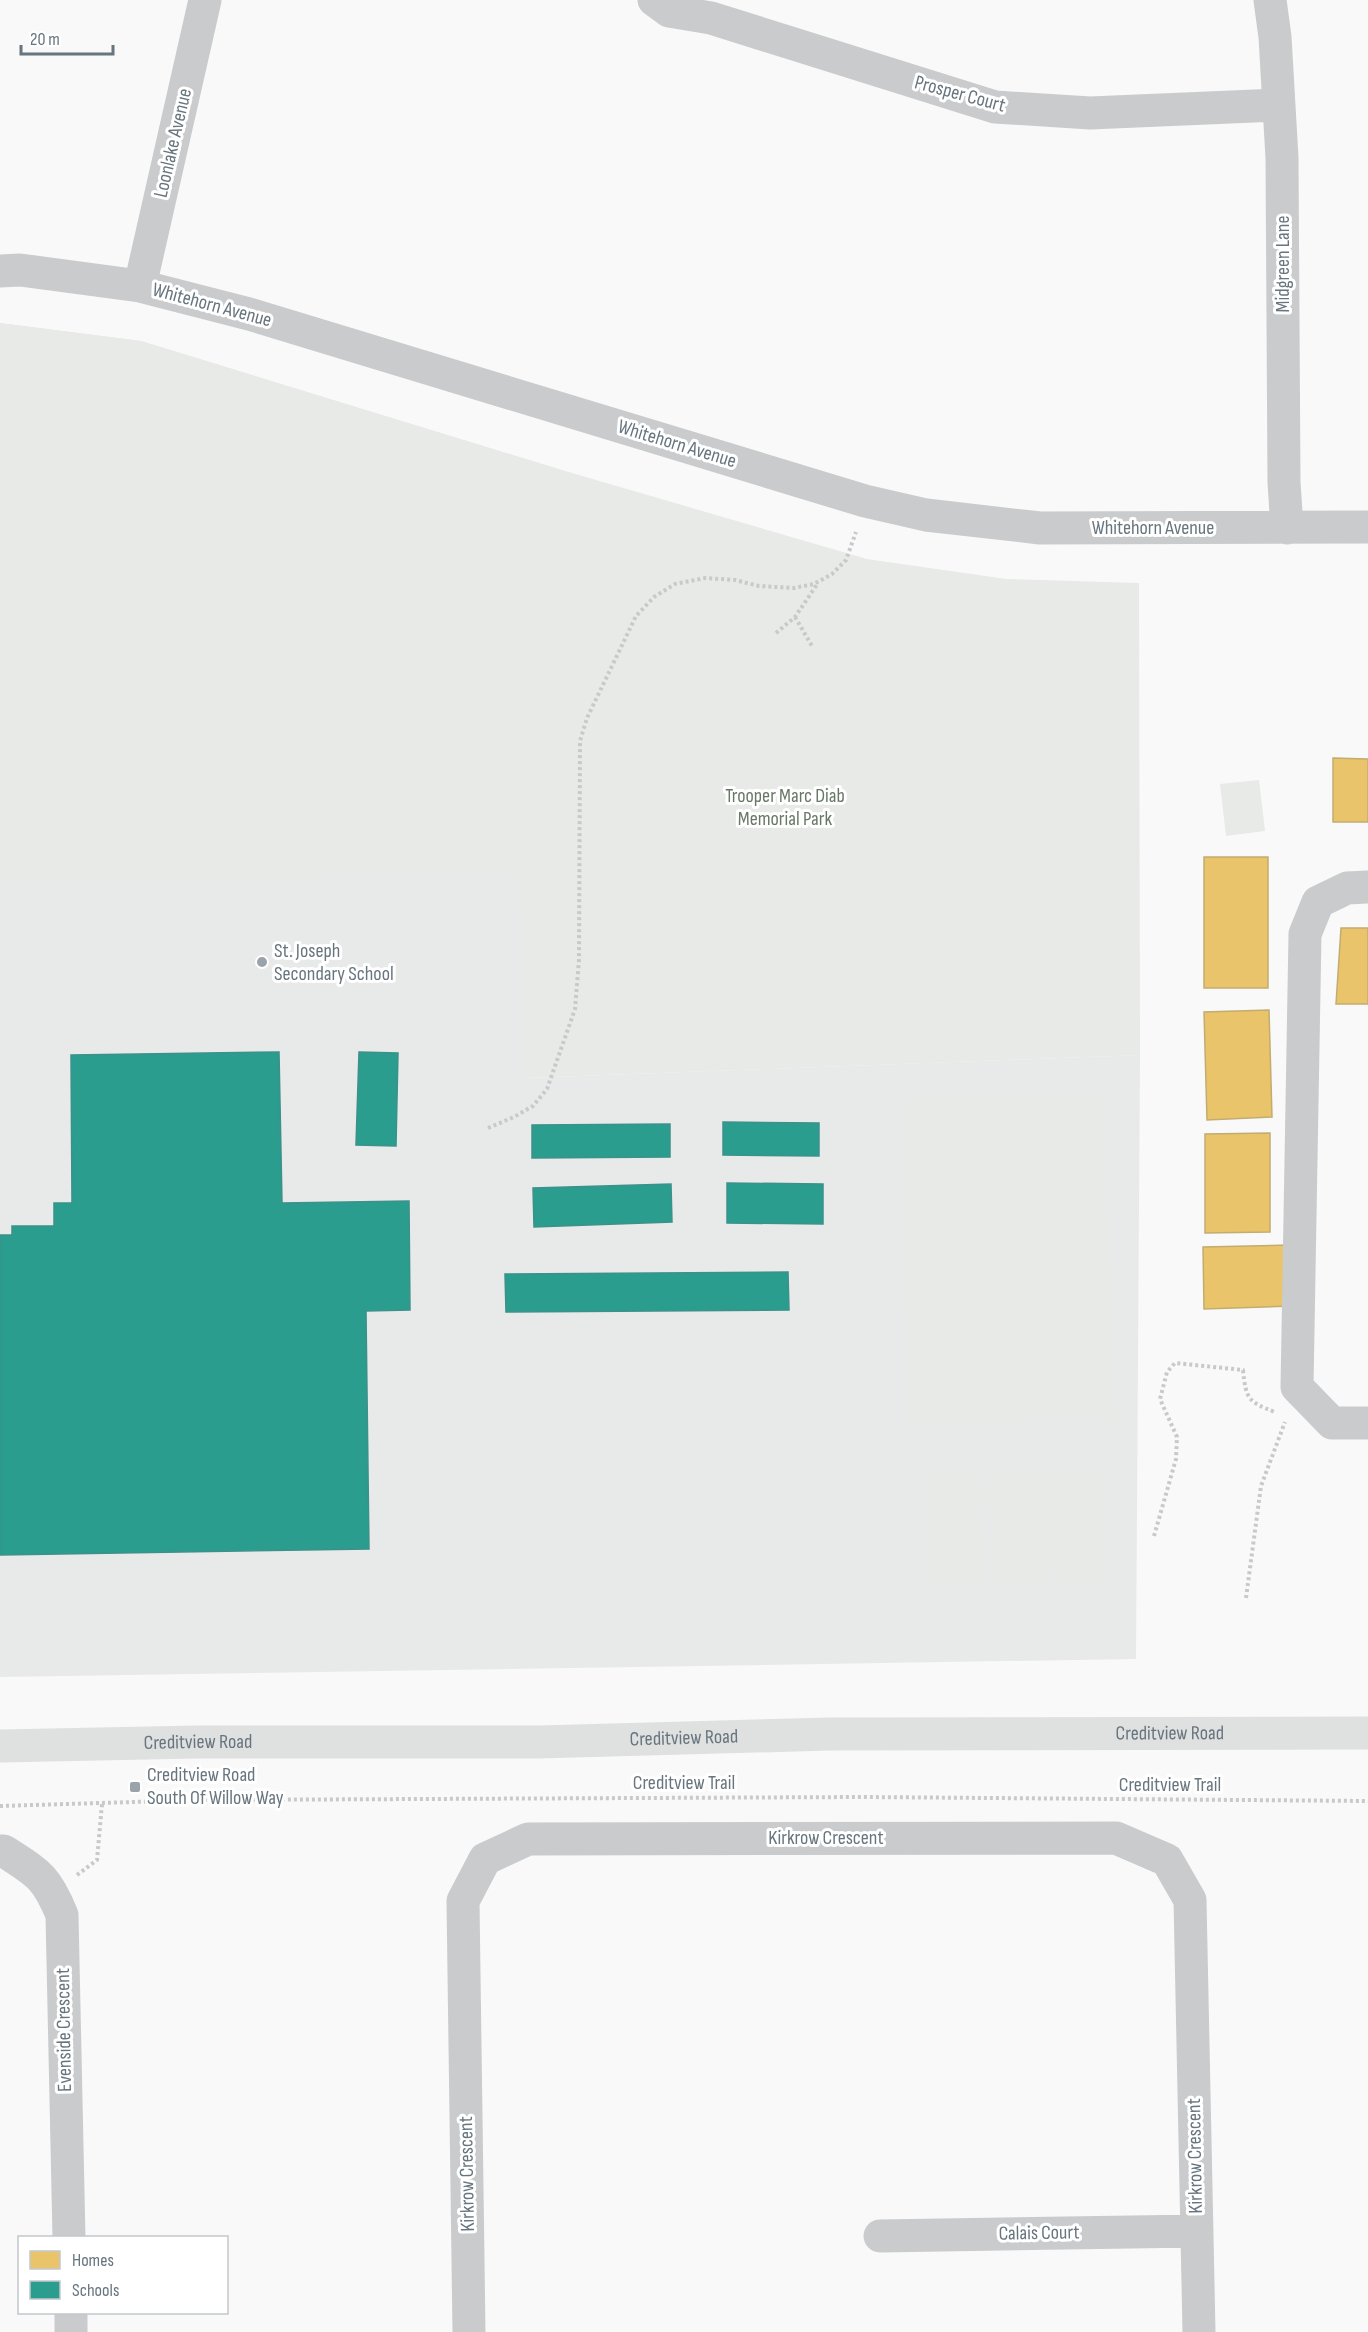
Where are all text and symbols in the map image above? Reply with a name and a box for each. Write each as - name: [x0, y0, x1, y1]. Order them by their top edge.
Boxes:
- scale bar: [21, 18, 112, 56]
- text: 20 m: [30, 29, 60, 50]
- street label: Prosper Court: [912, 70, 1008, 118]
- street label: Loonlake Avenue: [149, 86, 197, 200]
- street label: Midgreen Lane: [1271, 216, 1295, 312]
- street label: Whitehorn Avenue: [150, 278, 274, 332]
- street label: Whitehorn Avenue: [615, 415, 739, 473]
- street label: Whitehorn Avenue: [1092, 516, 1214, 540]
- park label: Trooper Marc Diab Memorial Park: [725, 784, 845, 831]
- place label: St. Joseph Secondary School: [274, 939, 394, 986]
- marker: St. Joseph Secondary School: [255, 955, 269, 969]
- street label: Creditview Road: [1116, 1721, 1224, 1745]
- street label: Creditview Road: [629, 1725, 738, 1752]
- street label: Creditview Road: [143, 1730, 252, 1755]
- place label: Creditview Road South Of Willow Way: [147, 1763, 284, 1810]
- street label: Creditview Trail: [633, 1771, 735, 1795]
- street label: Creditview Trail: [1119, 1773, 1221, 1797]
- marker: Creditview Road South Of Willow Way: [128, 1780, 142, 1794]
- street label: Kirkrow Crescent: [768, 1826, 884, 1850]
- street label: Evenside Crescent: [51, 1968, 77, 2092]
- street label: Kirkrow Crescent: [1182, 2098, 1208, 2214]
- street label: Kirkrow Crescent: [454, 2116, 480, 2232]
- street label: Calais Court: [998, 2220, 1080, 2246]
- legend: [18, 2236, 228, 2314]
- text: Homes: [72, 2250, 114, 2271]
- text: Schools: [72, 2280, 119, 2301]

